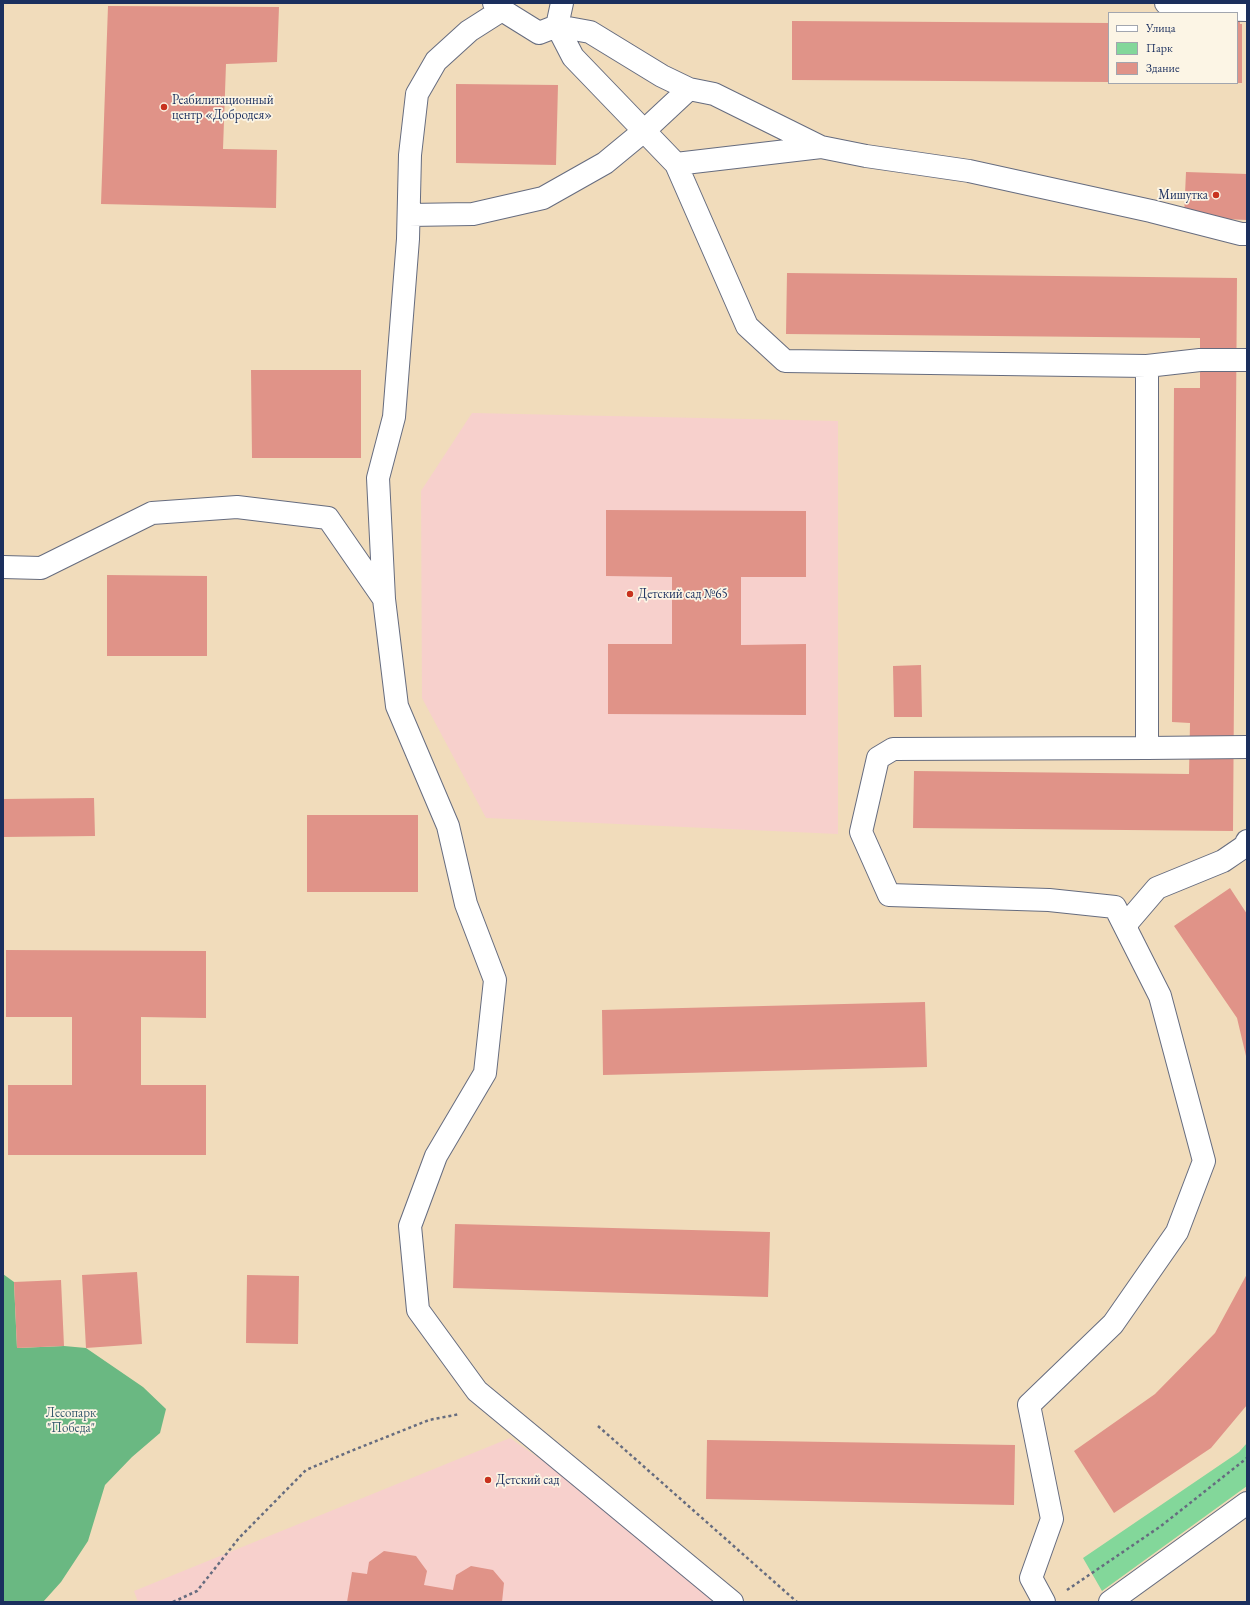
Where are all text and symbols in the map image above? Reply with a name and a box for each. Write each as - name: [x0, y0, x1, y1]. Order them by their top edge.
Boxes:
- legend: [1108, 12, 1238, 84]
- text: Улица: [1146, 20, 1176, 36]
- text: Парк: [1146, 40, 1173, 56]
- text: Здание: [1146, 60, 1180, 76]
- place label: Реабилитационный центр «Добродея»: [172, 92, 274, 123]
- marker: Реабилитационный центр «Добродея»: [159, 102, 169, 112]
- place label: Мишутка: [1158, 187, 1208, 203]
- marker: Мишутка: [1211, 190, 1221, 200]
- place label: Детский сад №65: [638, 586, 728, 602]
- marker: Детский сад №65: [625, 589, 635, 599]
- park label: Лесопарк "Победа": [46, 1405, 96, 1436]
- place label: Детский сад: [496, 1472, 559, 1488]
- marker: Детский сад: [483, 1475, 493, 1485]

